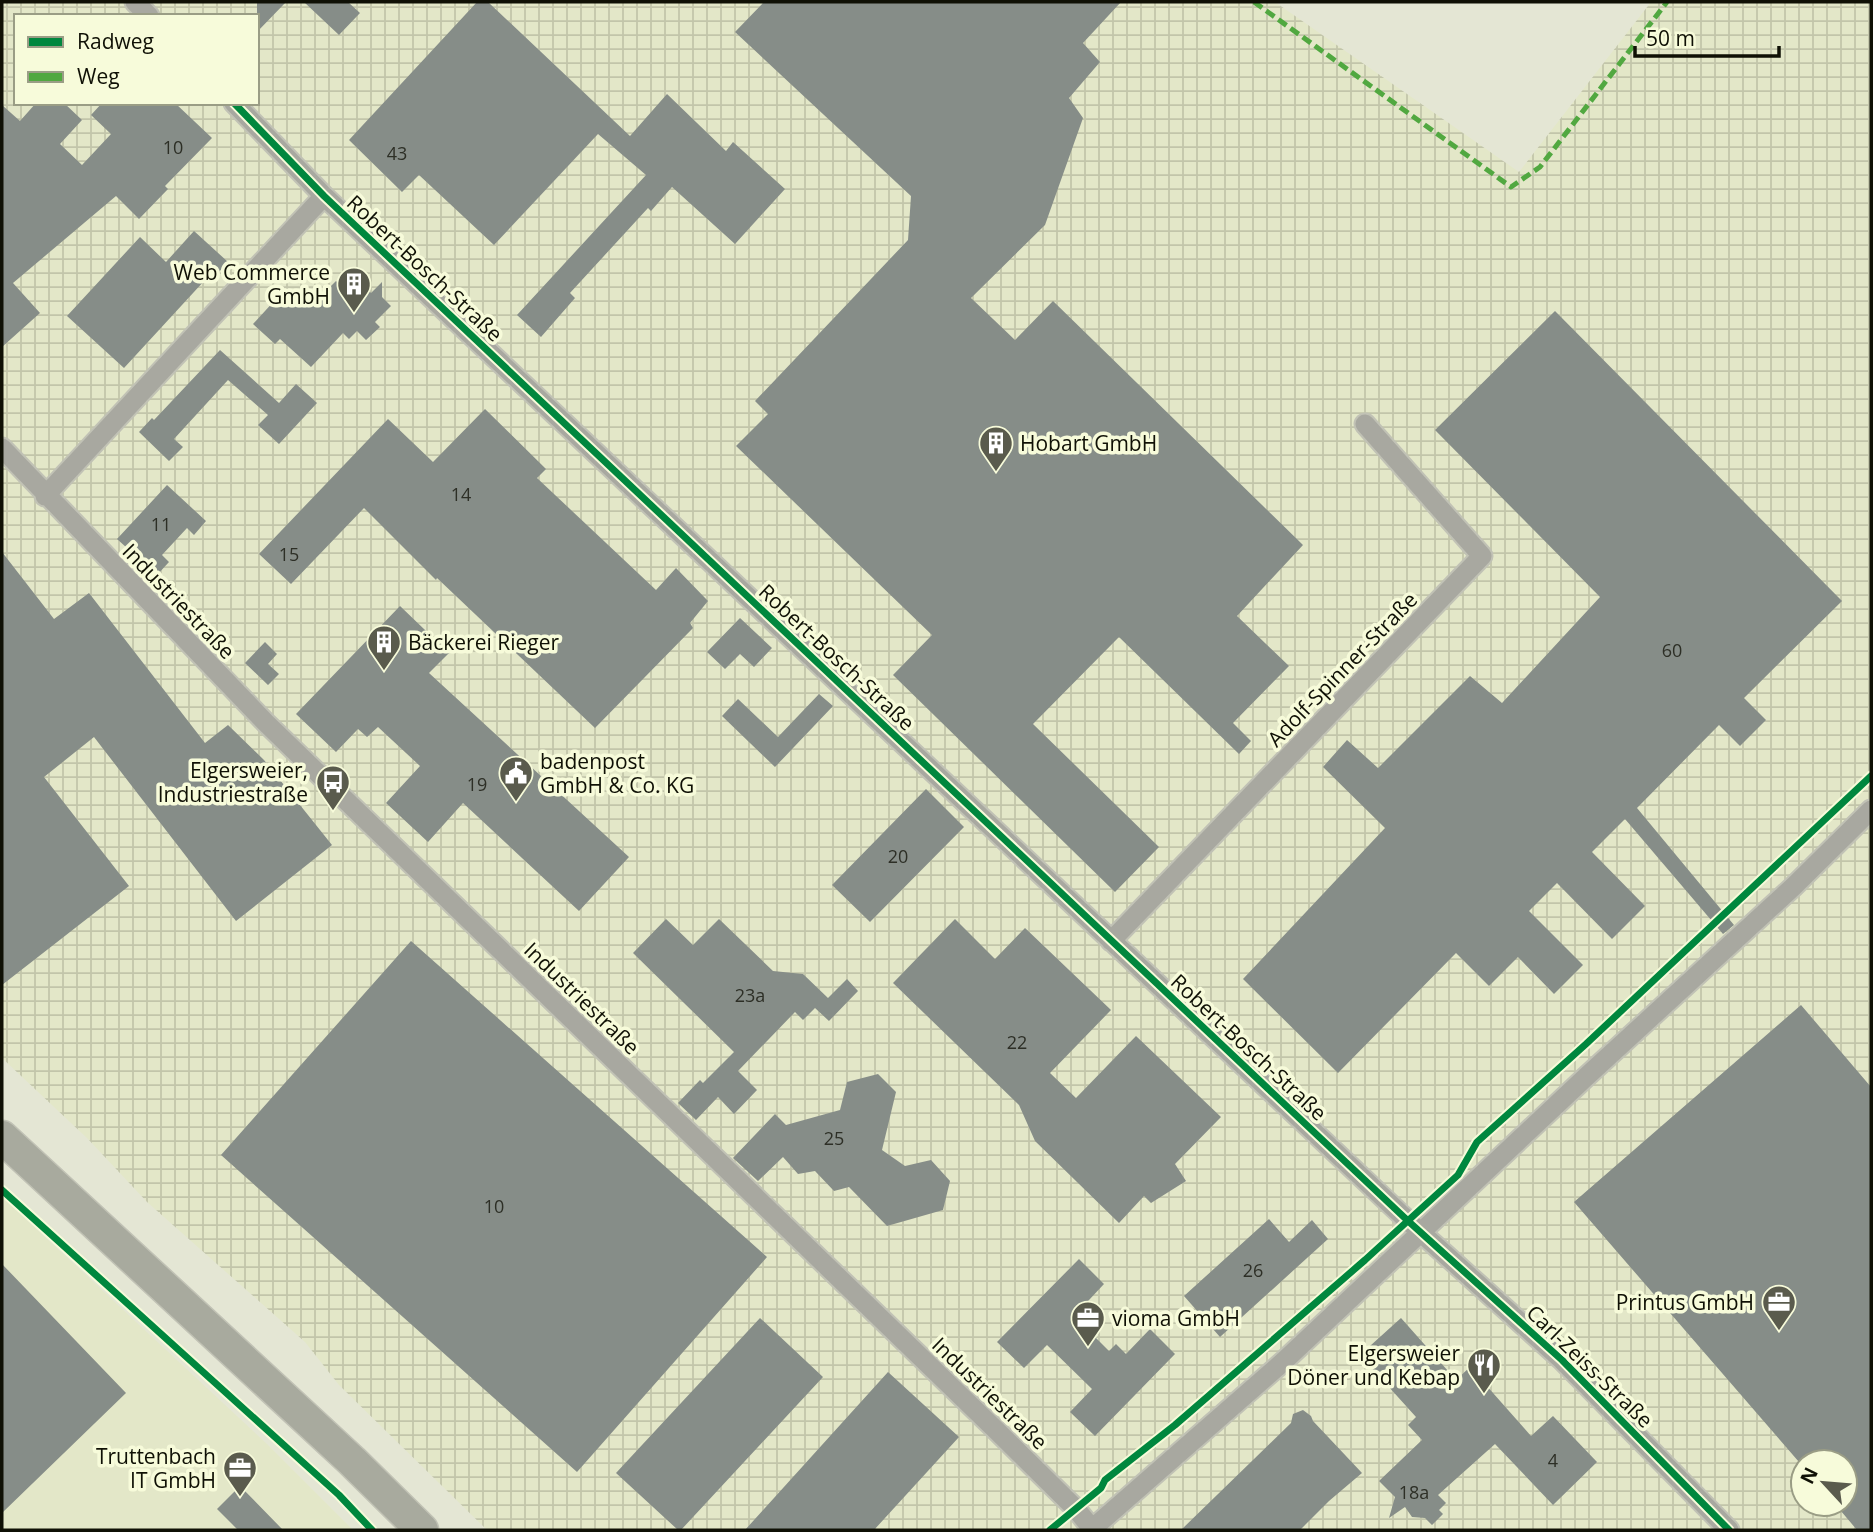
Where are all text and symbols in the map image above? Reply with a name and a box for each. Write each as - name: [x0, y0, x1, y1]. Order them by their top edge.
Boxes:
- legend: [14, 14, 259, 105]
- scale bar: [1635, 14, 1778, 58]
- text: 50 m: [1646, 24, 1695, 52]
- text: Radweg: [77, 27, 154, 55]
- text: Weg: [77, 62, 120, 90]
- house number: 10: [163, 135, 183, 159]
- house number: 43: [387, 141, 407, 165]
- street label: Robert-Bosch-Straße: [341, 189, 509, 347]
- place label: Web Commerce GmbH: [174, 258, 330, 310]
- building icon: Web Commerce GmbH: [335, 265, 373, 314]
- building icon: Hobart GmbH: [977, 424, 1015, 473]
- place label: Hobart GmbH: [1020, 429, 1157, 457]
- house number: 14: [451, 482, 471, 506]
- house number: 11: [151, 512, 171, 536]
- street label: Industriestraße: [117, 537, 241, 665]
- house number: 15: [279, 542, 299, 566]
- street label: Robert-Bosch-Straße: [753, 578, 921, 736]
- street label: Adolf-Spinner-Straße: [1261, 586, 1423, 752]
- building icon: Bäckerei Rieger: [365, 623, 403, 672]
- place label: Bäckerei Rieger: [408, 628, 559, 656]
- house number: 60: [1662, 638, 1682, 662]
- place label: badenpost GmbH & Co. KG: [540, 747, 694, 799]
- public building icon: badenpost GmbH & Co. KG: [497, 754, 535, 803]
- place label: Elgersweier, Industriestraße: [158, 756, 308, 808]
- bus stop icon: Elgersweier, Industriestraße: [314, 763, 352, 812]
- house number: 19: [467, 772, 487, 796]
- house number: 20: [888, 844, 908, 868]
- street label: Industriestraße: [518, 936, 646, 1060]
- street label: Robert-Bosch-Straße: [1165, 968, 1333, 1126]
- house number: 23a: [735, 983, 765, 1007]
- house number: 22: [1007, 1030, 1027, 1054]
- house number: 25: [824, 1126, 844, 1150]
- house number: 10: [484, 1194, 504, 1218]
- house number: 26: [1243, 1258, 1263, 1282]
- office icon: Printus GmbH: [1760, 1283, 1798, 1332]
- place label: Printus GmbH: [1616, 1288, 1754, 1316]
- street label: Carl-Zeiss-Straße: [1521, 1298, 1659, 1434]
- office icon: vioma GmbH: [1069, 1299, 1107, 1348]
- place label: vioma GmbH: [1112, 1304, 1240, 1332]
- street label: Industriestraße: [926, 1331, 1054, 1455]
- place label: Elgersweier Döner und Kebap: [1287, 1339, 1460, 1391]
- restaurant icon: Elgersweier Döner und Kebap: [1465, 1346, 1503, 1395]
- place label: Truttenbach IT GmbH: [96, 1442, 216, 1494]
- house number: 4: [1548, 1448, 1558, 1472]
- north arrow: [1789, 1448, 1859, 1518]
- office icon: Truttenbach IT GmbH: [221, 1449, 259, 1498]
- text: N: [1794, 1463, 1824, 1488]
- house number: 18a: [1399, 1480, 1429, 1504]

